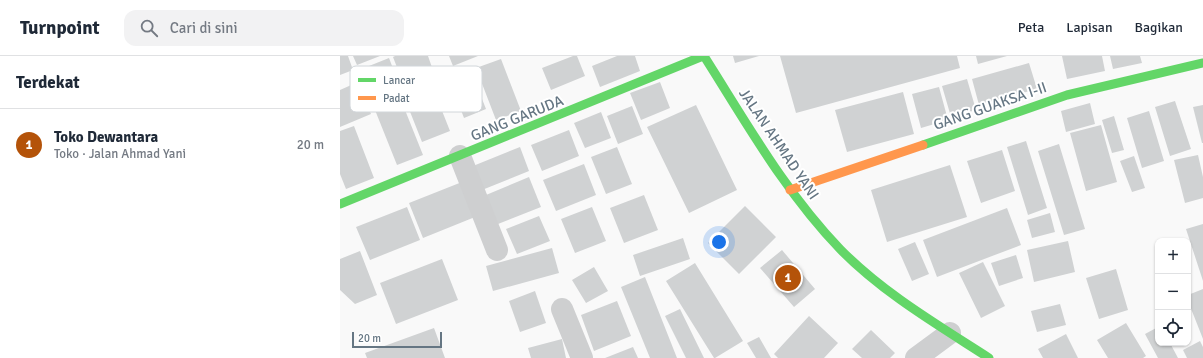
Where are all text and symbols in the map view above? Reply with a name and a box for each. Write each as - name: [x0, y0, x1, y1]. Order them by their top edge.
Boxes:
- search box: [124, 10, 404, 46]
- text: Turnpoint: [20, 16, 100, 40]
- icon: search: [138, 17, 160, 39]
- text: Cari di sini: [170, 19, 238, 37]
- text: Peta: [1018, 19, 1044, 36]
- text: Lapisan: [1066, 19, 1113, 36]
- text: Bagikan: [1135, 19, 1183, 36]
- legend: [350, 66, 482, 112]
- text: Terdekat: [16, 72, 80, 93]
- text: Lancar: [383, 74, 415, 87]
- street label: GANG GUAKSA I-II: [931, 78, 1049, 134]
- street label: JALAN AHMAD YANI: [735, 85, 823, 203]
- street label: GANG GARUDA: [468, 91, 566, 145]
- text: Padat: [383, 92, 410, 105]
- text: Toko Dewantara: [54, 128, 158, 146]
- text: 1: [25, 137, 33, 153]
- text: 20 m: [297, 137, 324, 153]
- text: Toko · Jalan Ahmad Yani: [54, 146, 186, 162]
- your location: [709, 232, 729, 252]
- map controls: [1155, 238, 1191, 346]
- button: +: [1155, 238, 1191, 274]
- pin: 1: [775, 263, 801, 293]
- button: −: [1155, 274, 1191, 310]
- button: locate: [1155, 310, 1191, 346]
- scale bar: [352, 330, 442, 349]
- text: 20 m: [358, 332, 381, 345]

